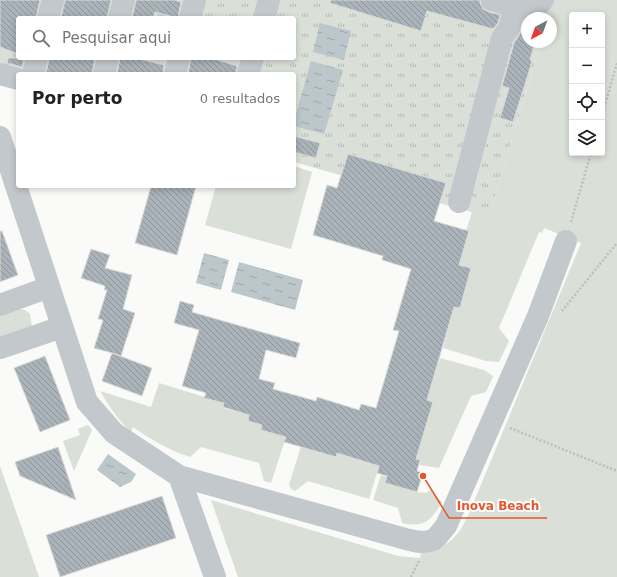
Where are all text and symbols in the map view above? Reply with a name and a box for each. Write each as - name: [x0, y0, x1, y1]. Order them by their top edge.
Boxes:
- north arrow: [521, 12, 557, 48]
- map controls: [569, 12, 605, 156]
- button: +: [569, 12, 605, 48]
- search box: [16, 16, 296, 60]
- icon: search: [30, 27, 52, 49]
- text: Pesquisar aqui: [62, 29, 171, 47]
- button: −: [569, 48, 605, 84]
- button: locate: [569, 84, 605, 120]
- text: Por perto: [32, 88, 122, 108]
- text: 0 resultados: [200, 91, 280, 106]
- button: layers: [569, 120, 605, 156]
- callout: Inova Beach: [449, 494, 547, 518]
- text: Inova Beach: [457, 499, 539, 513]

